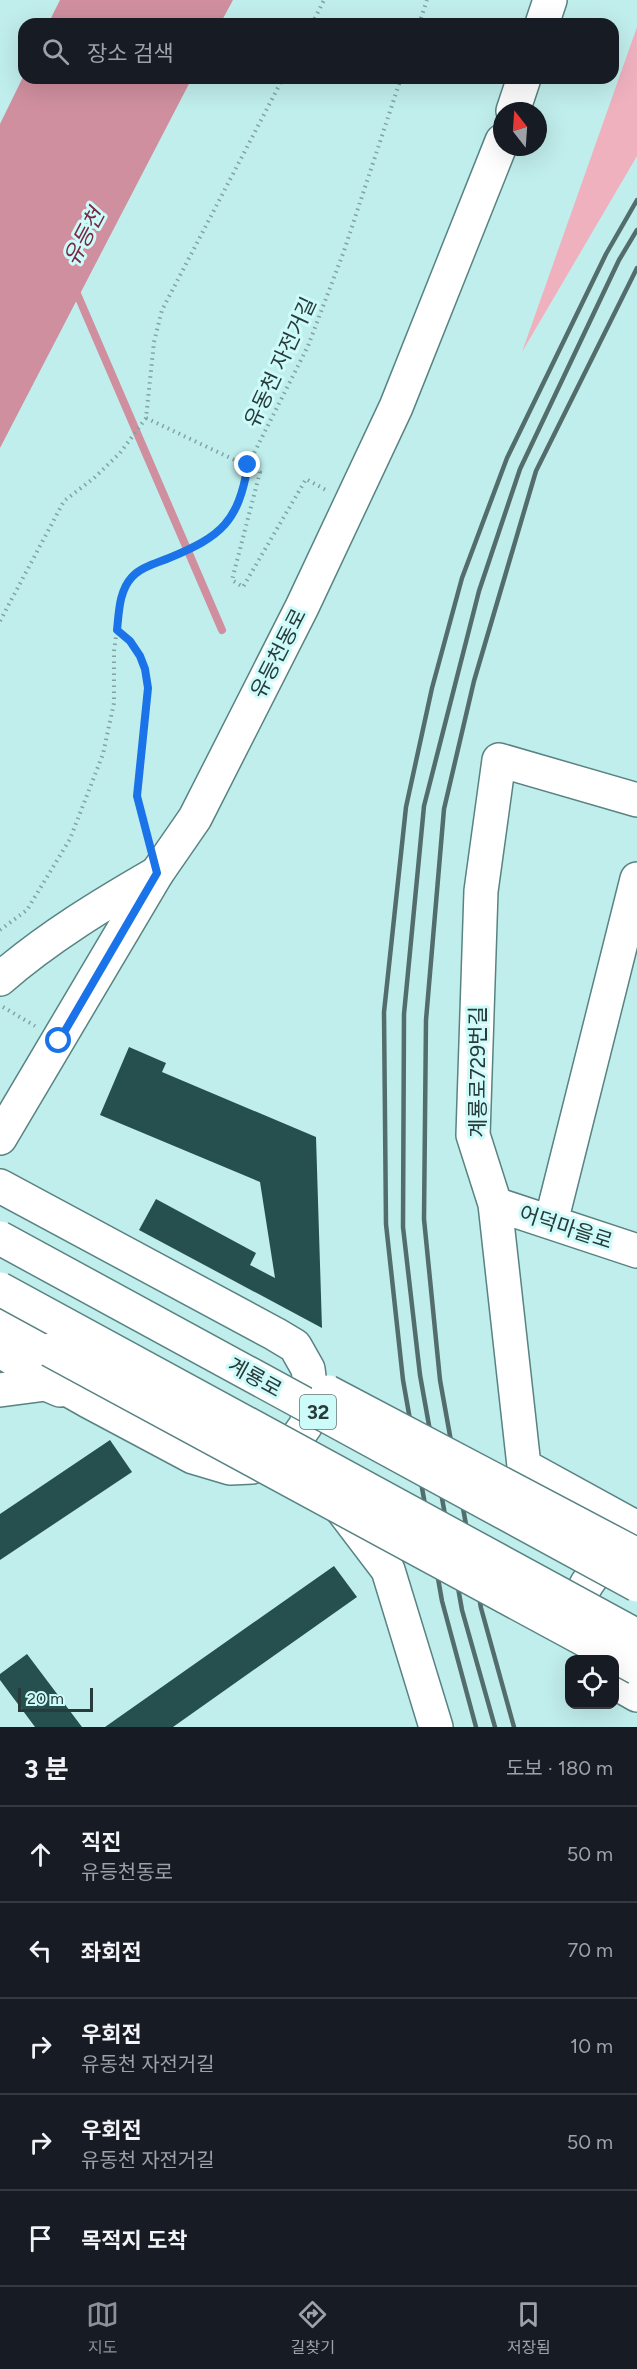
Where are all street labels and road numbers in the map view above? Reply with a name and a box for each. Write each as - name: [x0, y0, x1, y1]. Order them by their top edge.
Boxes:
- street label: 유동천 자전거길: [239, 293, 321, 431]
- street label: 유등천동로: [245, 604, 311, 702]
- street label: 계룡로729번길: [465, 1006, 490, 1138]
- street label: 어덕마을로: [516, 1200, 616, 1254]
- street label: 계룡로: [224, 1352, 286, 1402]
- road number: 32: [300, 1395, 336, 1429]

